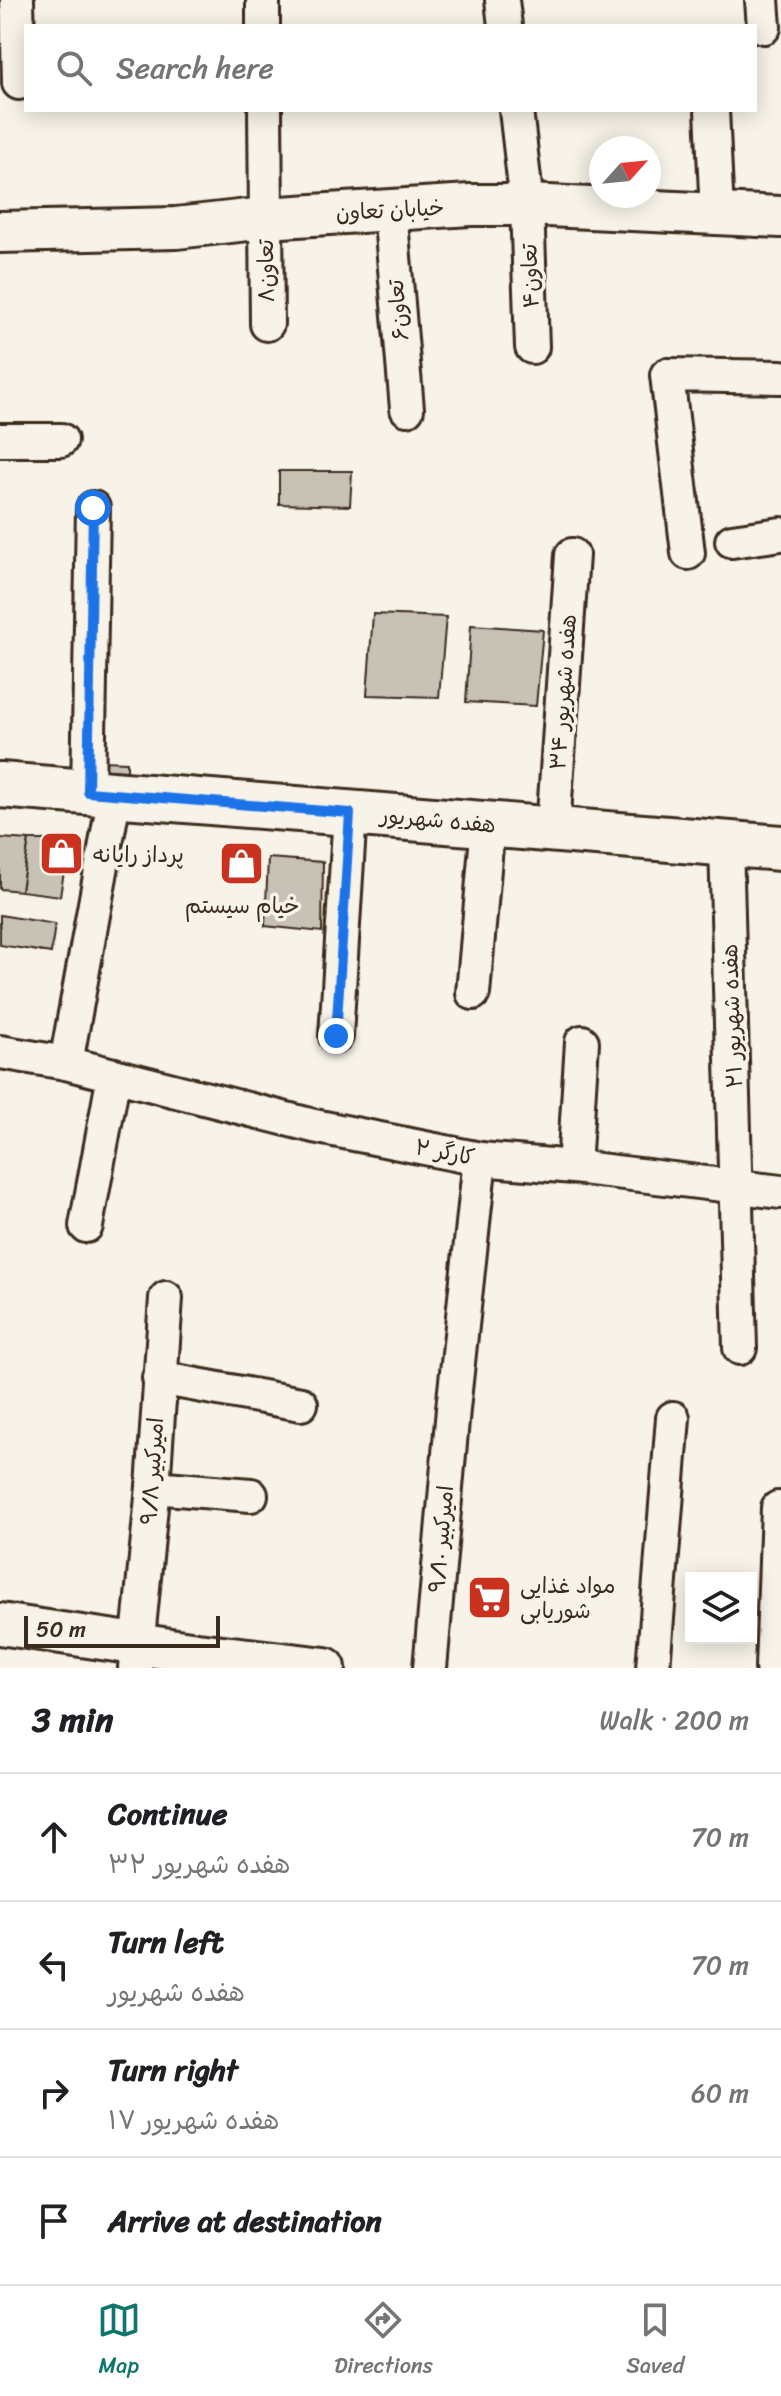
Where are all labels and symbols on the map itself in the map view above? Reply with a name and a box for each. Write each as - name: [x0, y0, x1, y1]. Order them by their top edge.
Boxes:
- north arrow: [589, 136, 661, 208]
- street label: خیابان تعاون: [335, 188, 445, 232]
- street label: تعاون۸: [246, 238, 286, 303]
- street label: تعاون۴: [509, 242, 551, 309]
- street label: تعاون۶: [376, 277, 420, 342]
- route start: [75, 490, 111, 526]
- street label: هفده شهریور ۳۴: [538, 613, 588, 771]
- street label: هفده شهریور: [377, 795, 497, 844]
- shop icon: پرداز رایانه: [38, 830, 86, 878]
- place label: پرداز رایانه: [93, 835, 184, 874]
- shop icon: خیام سیستم: [218, 840, 266, 888]
- place label: خیام سیستم: [185, 886, 299, 925]
- street label: هفده شهریور ۲۱: [710, 943, 754, 1089]
- route end: [318, 1018, 354, 1054]
- street label: کارگر ۲: [412, 1127, 478, 1177]
- street label: امیرکبیر ۹/۸: [129, 1416, 175, 1526]
- street label: امیرکبیر ۹/۱۰: [417, 1484, 465, 1594]
- place label: مواد غذایی شوریابی: [520, 1566, 615, 1630]
- supermarket icon: مواد غذایی شوریابی: [465, 1574, 513, 1622]
- scale bar: [24, 1612, 220, 1648]

